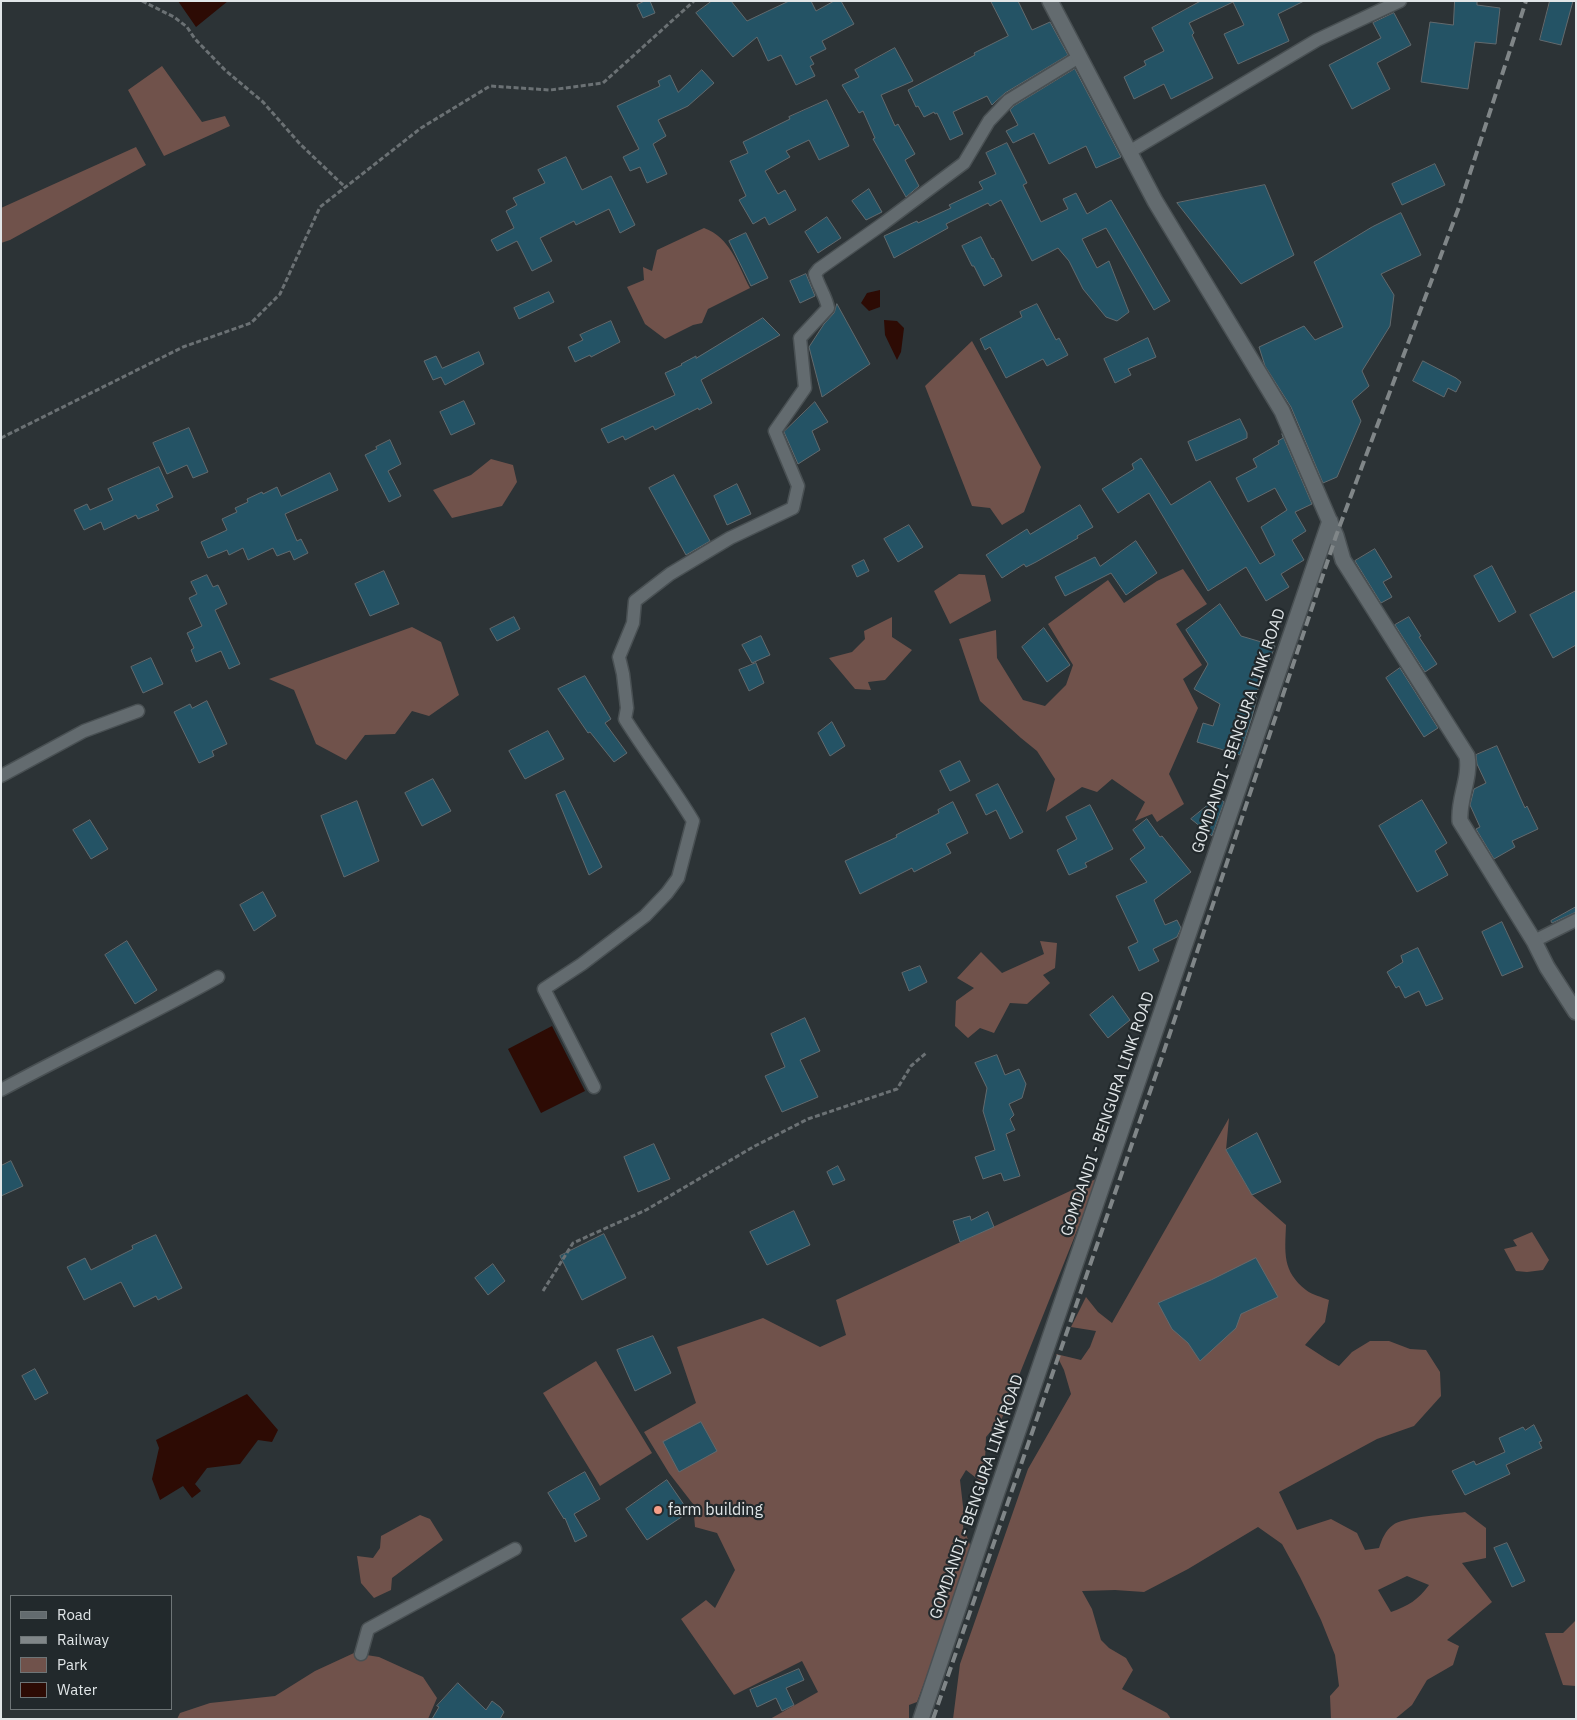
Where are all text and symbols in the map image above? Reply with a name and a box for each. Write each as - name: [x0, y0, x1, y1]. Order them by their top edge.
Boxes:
- street label: GOMDANDI - BENGURA LINK ROAD: [1188, 606, 1290, 856]
- street label: GOMDANDI - BENGURA LINK ROAD: [1057, 989, 1159, 1239]
- street label: GOMDANDI - BENGURA LINK ROAD: [926, 1372, 1028, 1622]
- place label: farm building: [668, 1500, 763, 1520]
- marker: farm building: [652, 1504, 664, 1516]
- legend: [10, 1595, 172, 1710]
- text: Road: [57, 1605, 92, 1624]
- text: Railway: [57, 1630, 109, 1649]
- text: Park: [57, 1655, 87, 1674]
- text: Water: [57, 1680, 97, 1699]

